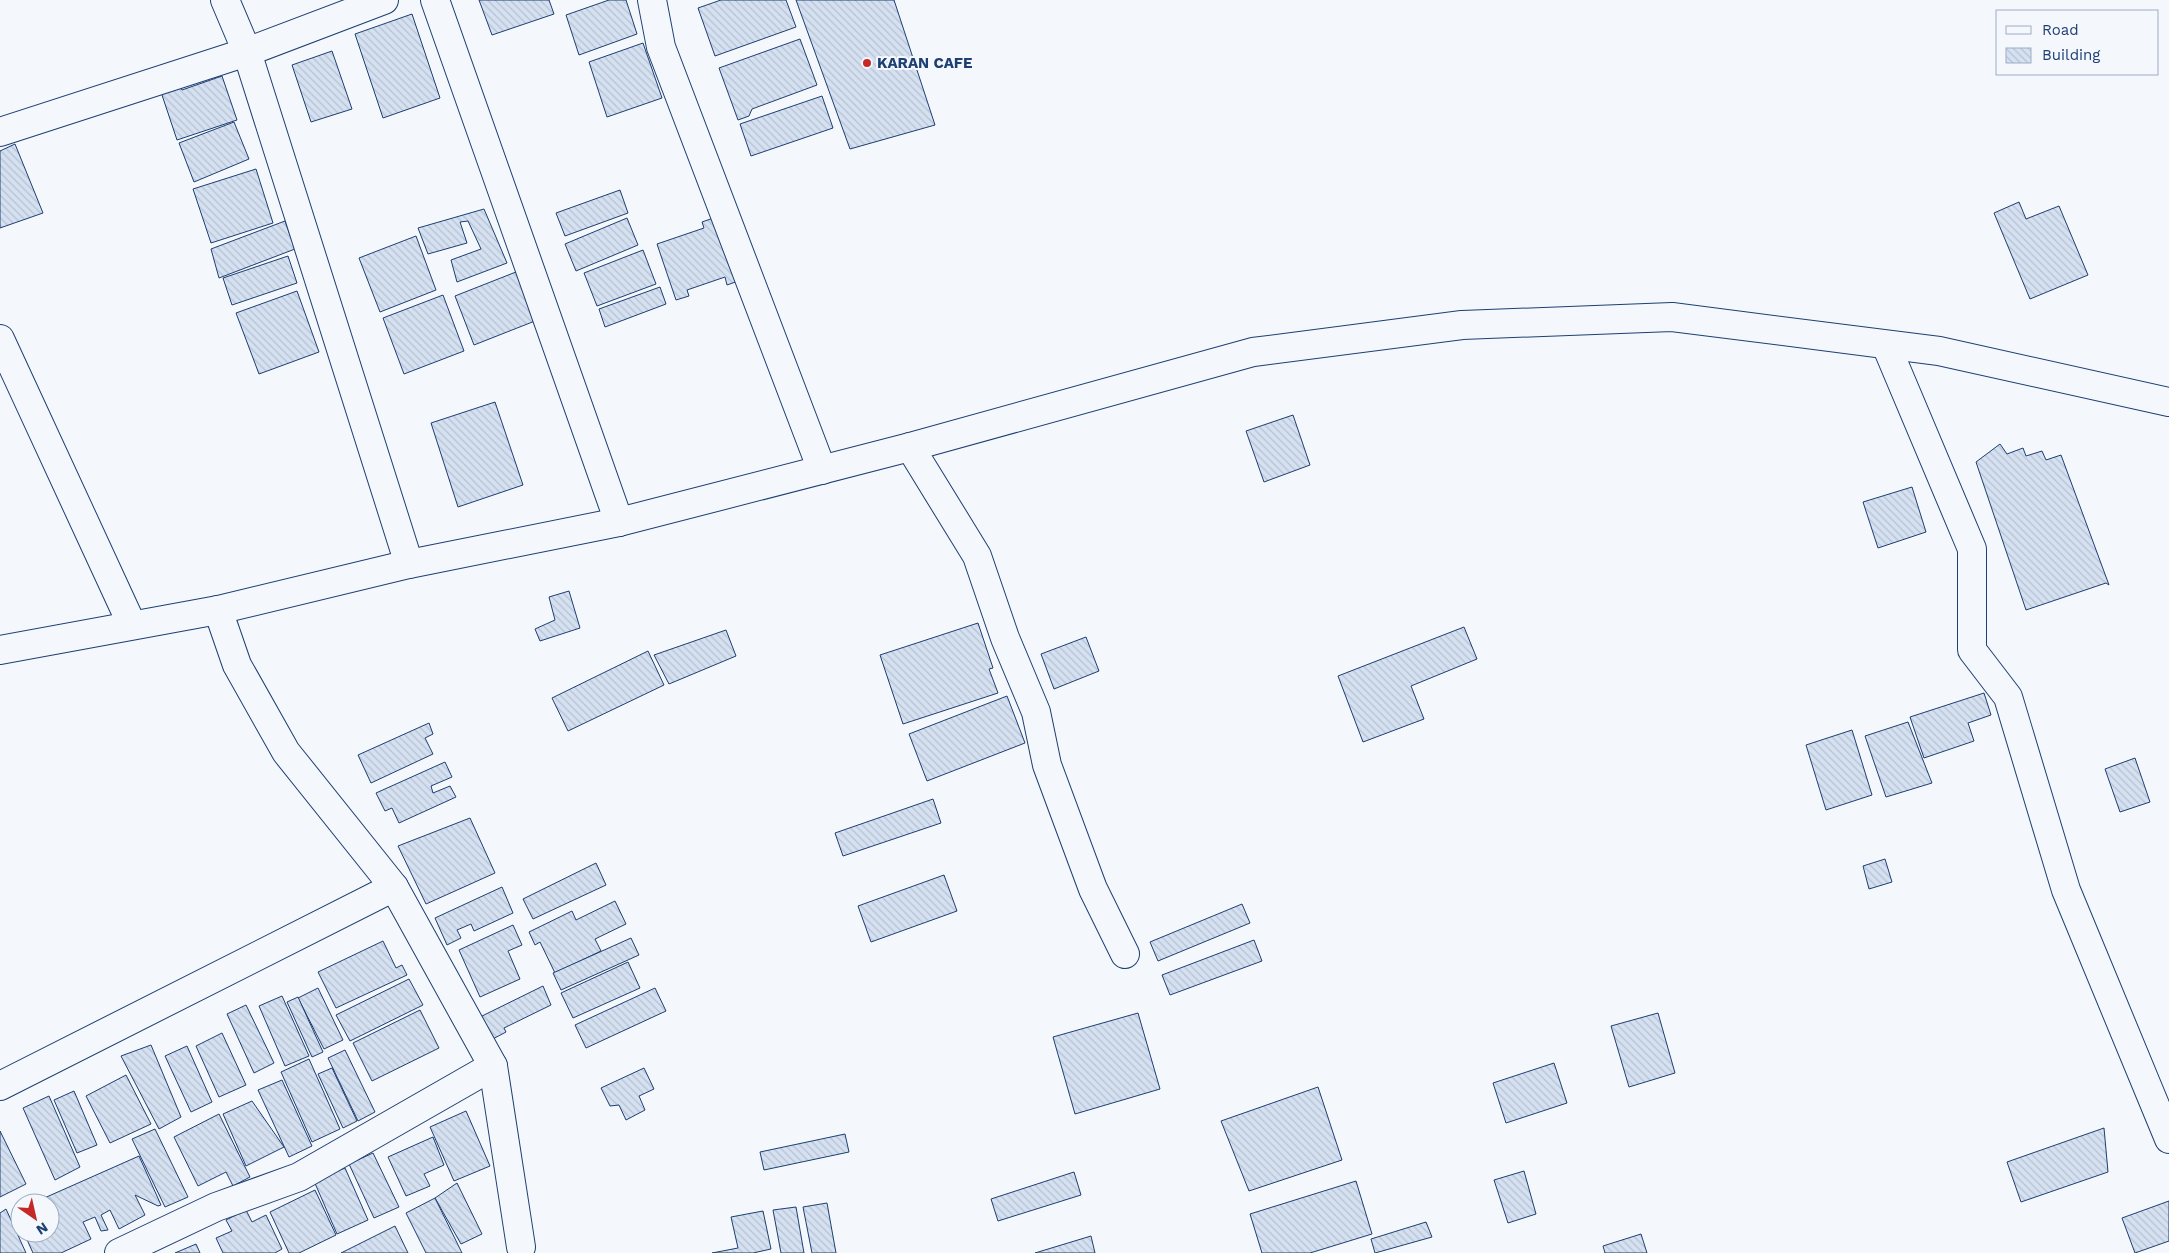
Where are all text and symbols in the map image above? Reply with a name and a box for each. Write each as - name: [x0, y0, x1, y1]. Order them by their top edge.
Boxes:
- legend: [1996, 10, 2159, 75]
- text: Road: [2042, 21, 2079, 39]
- text: Building: [2042, 46, 2100, 64]
- place label: KARAN CAFE: [877, 54, 972, 72]
- marker: KARAN CAFE: [861, 57, 873, 69]
- north arrow: [10, 1193, 60, 1243]
- text: N: [33, 1219, 51, 1238]

